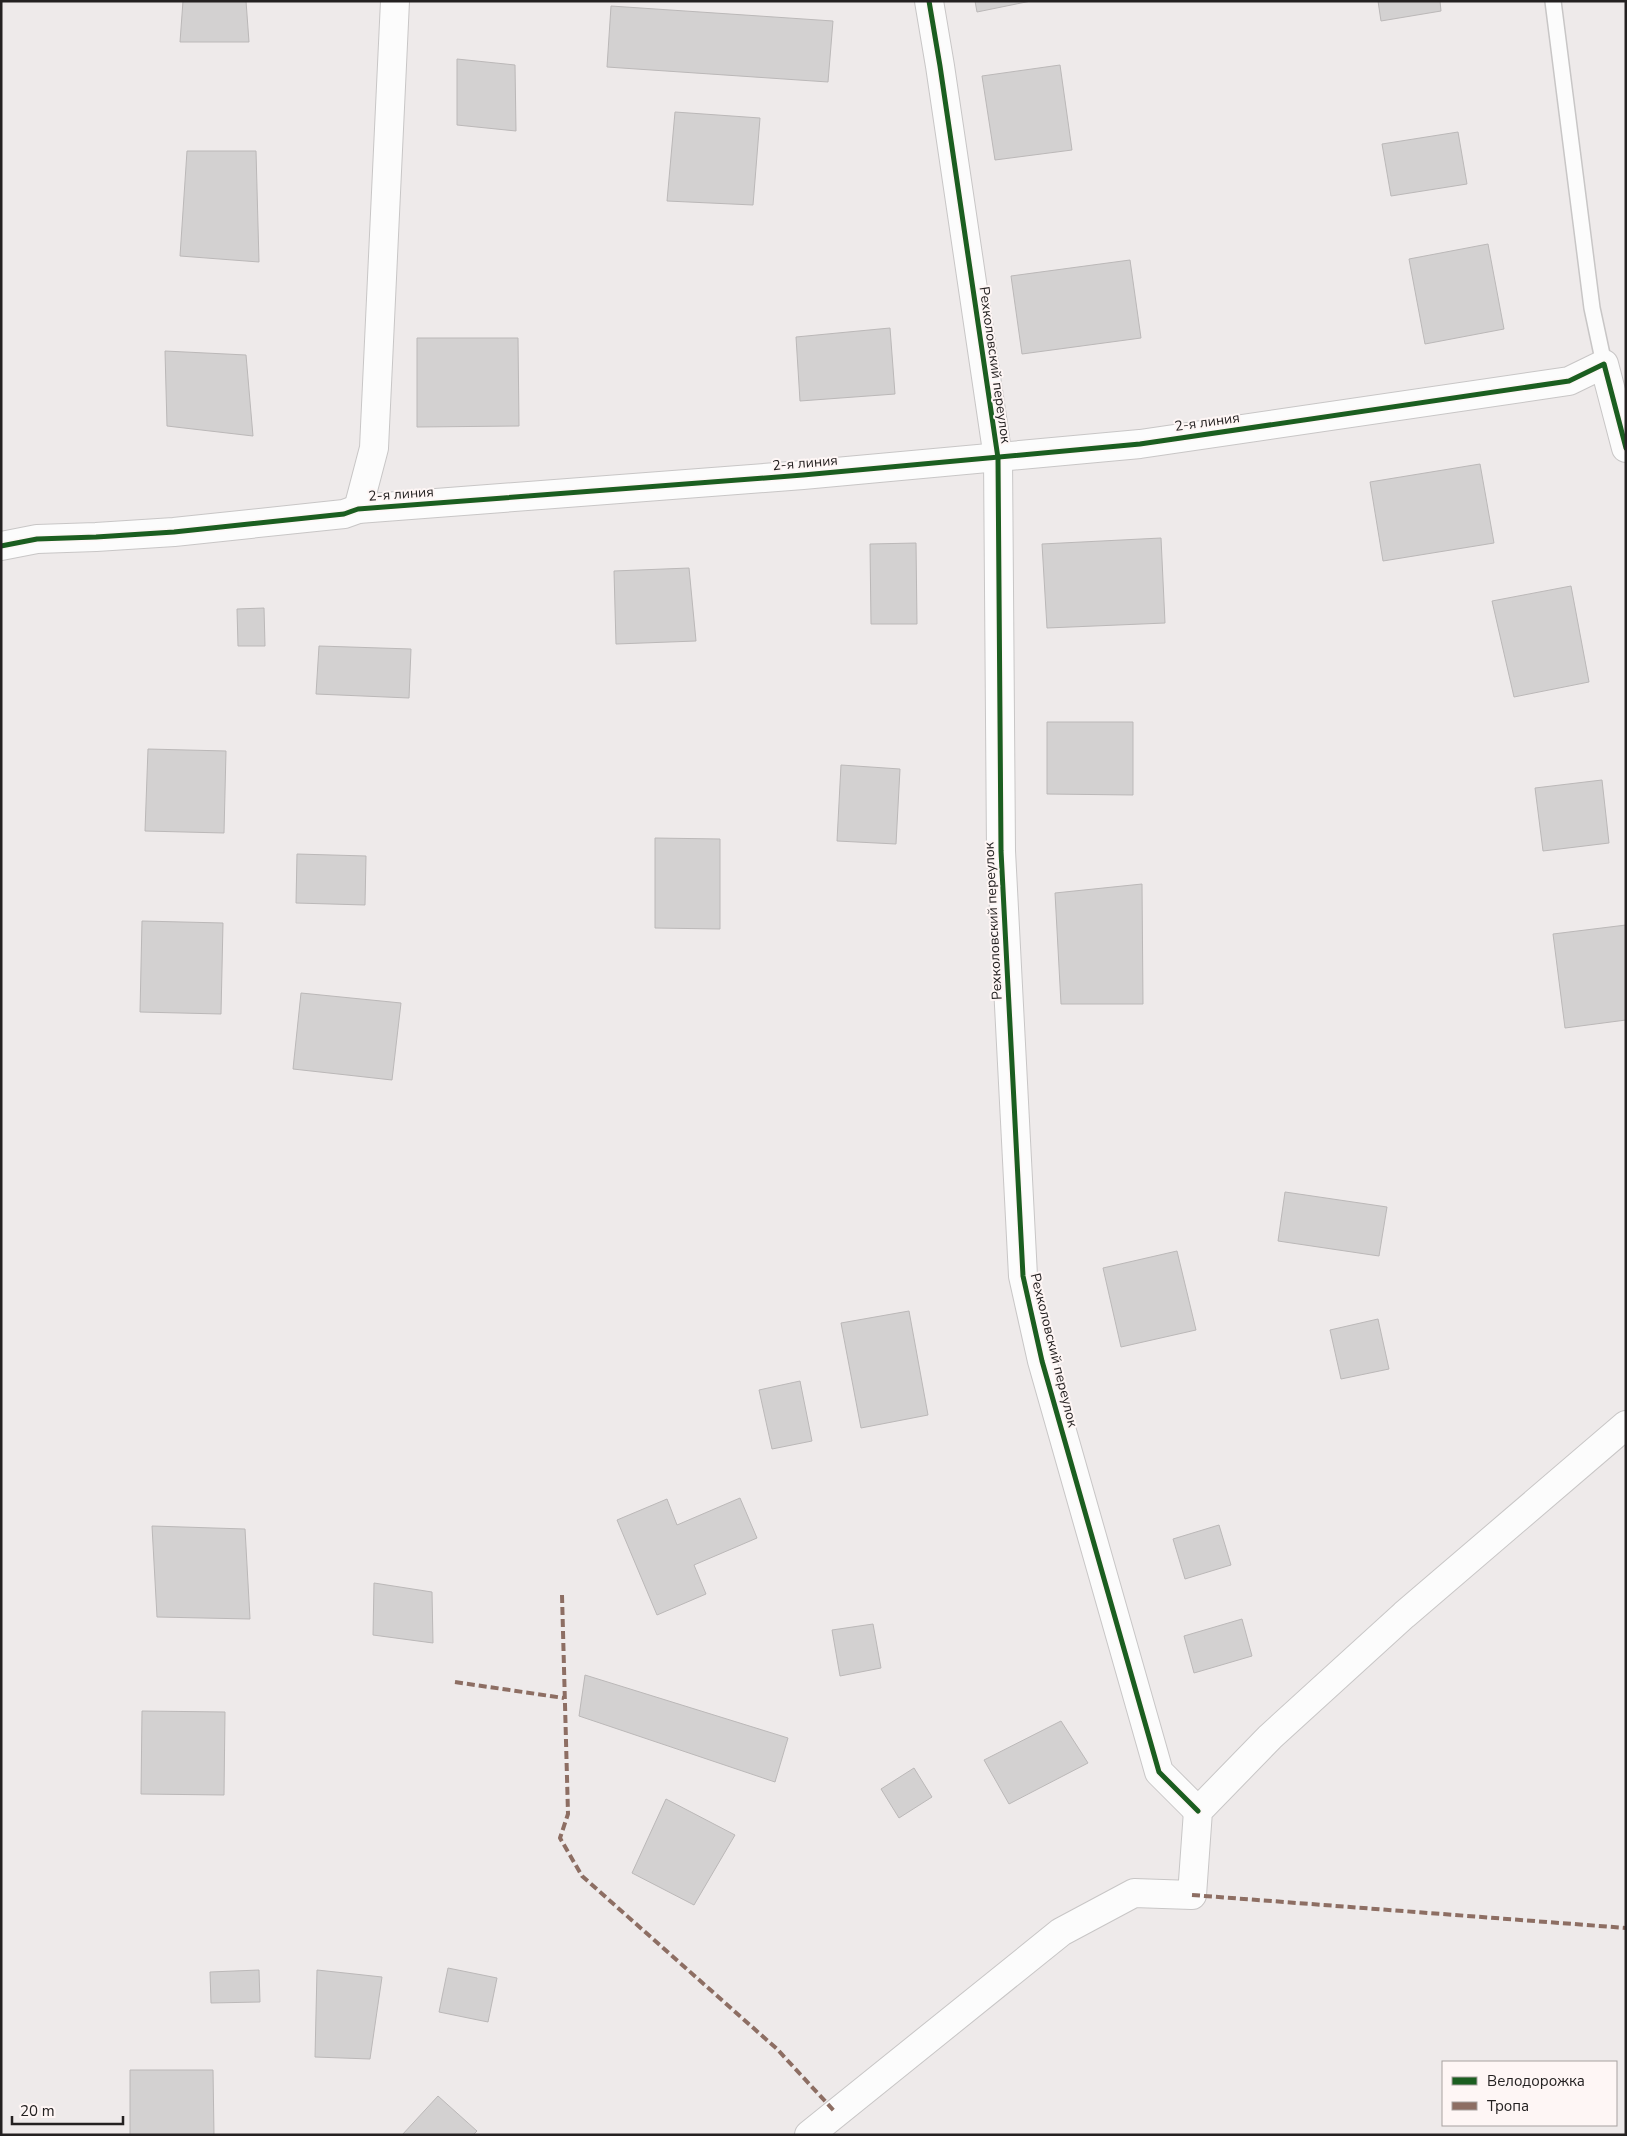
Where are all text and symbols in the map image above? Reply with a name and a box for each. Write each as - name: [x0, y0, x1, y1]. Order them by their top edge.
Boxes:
- street label: Рехколовский переулок: [975, 285, 1015, 445]
- street label: 2-я линия: [1173, 408, 1241, 436]
- street label: 2-я линия: [771, 451, 839, 475]
- street label: 2-я линия: [368, 482, 434, 506]
- street label: Рехколовский переулок: [979, 841, 1007, 1000]
- street label: Рехколовский переулок: [1026, 1271, 1082, 1430]
- legend: [1442, 2061, 1617, 2126]
- text: Велодорожка: [1487, 2071, 1585, 2091]
- scale bar: [12, 2094, 124, 2126]
- text: Тропа: [1487, 2096, 1529, 2116]
- text: 20 m: [20, 2101, 55, 2121]

